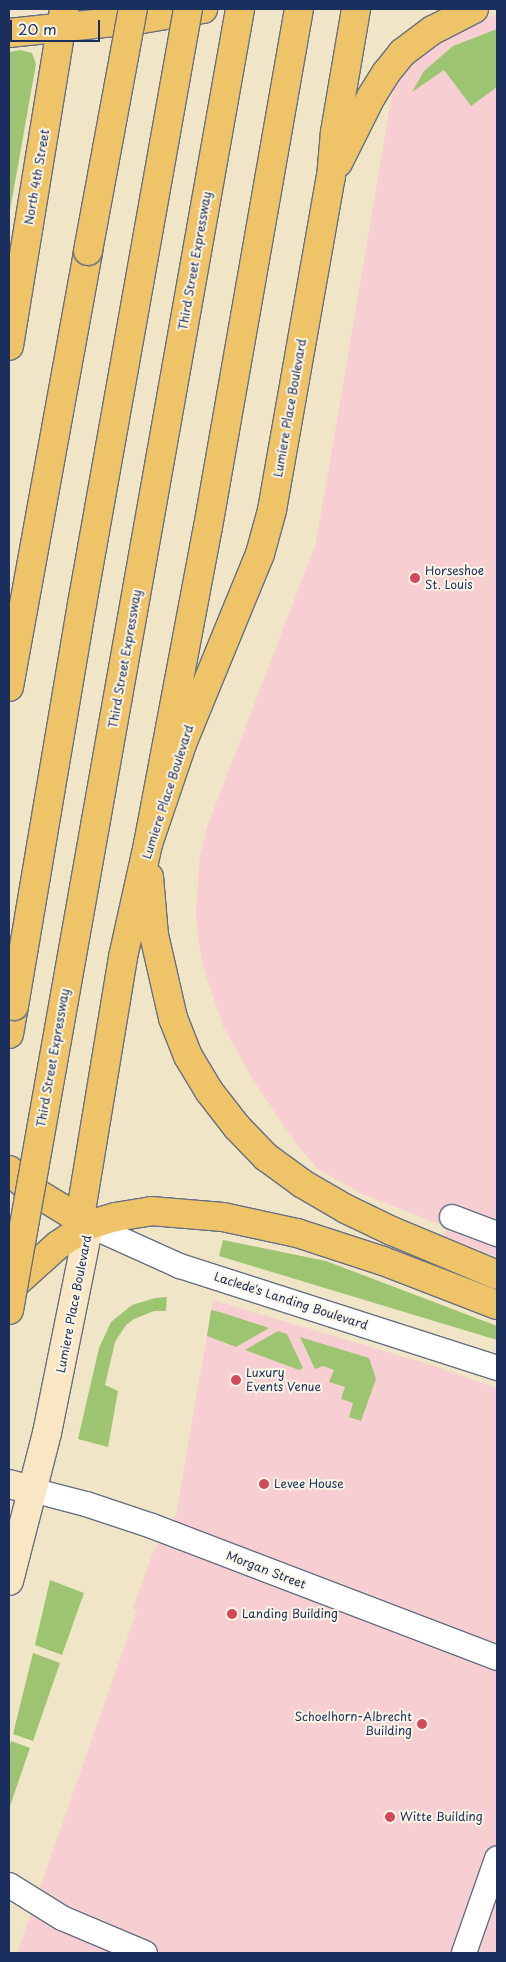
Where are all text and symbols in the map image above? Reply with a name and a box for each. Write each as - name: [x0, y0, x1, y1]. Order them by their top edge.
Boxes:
- scale bar: [12, 10, 102, 42]
- text: 20 m: [18, 17, 57, 40]
- street label: North 4th Street: [22, 128, 52, 226]
- street label: Third Street Expressway: [176, 190, 214, 332]
- street label: Lumiere Place Boulevard: [271, 337, 309, 479]
- place label: Horseshoe St. Louis: [425, 564, 484, 592]
- marker: Horseshoe St. Louis: [409, 572, 421, 584]
- street label: Third Street Expressway: [106, 588, 144, 730]
- street label: Lumiere Place Boulevard: [139, 723, 197, 861]
- street label: Third Street Expressway: [34, 987, 72, 1129]
- street label: Lumiere Place Boulevard: [53, 1233, 95, 1375]
- street label: Laclede's Landing Boulevard: [212, 1269, 370, 1333]
- place label: Luxury Events Venue: [246, 1366, 321, 1394]
- marker: Luxury Events Venue: [230, 1374, 242, 1386]
- place label: Levee House: [274, 1477, 345, 1491]
- marker: Levee House: [258, 1478, 270, 1490]
- street label: Morgan Street: [224, 1548, 308, 1592]
- place label: Landing Building: [242, 1607, 339, 1621]
- marker: Landing Building: [226, 1608, 238, 1620]
- place label: Schoelhorn-Albrecht Building: [294, 1710, 412, 1738]
- marker: Schoelhorn-Albrecht Building: [416, 1718, 428, 1730]
- place label: Witte Building: [400, 1810, 483, 1824]
- marker: Witte Building: [384, 1811, 396, 1823]

